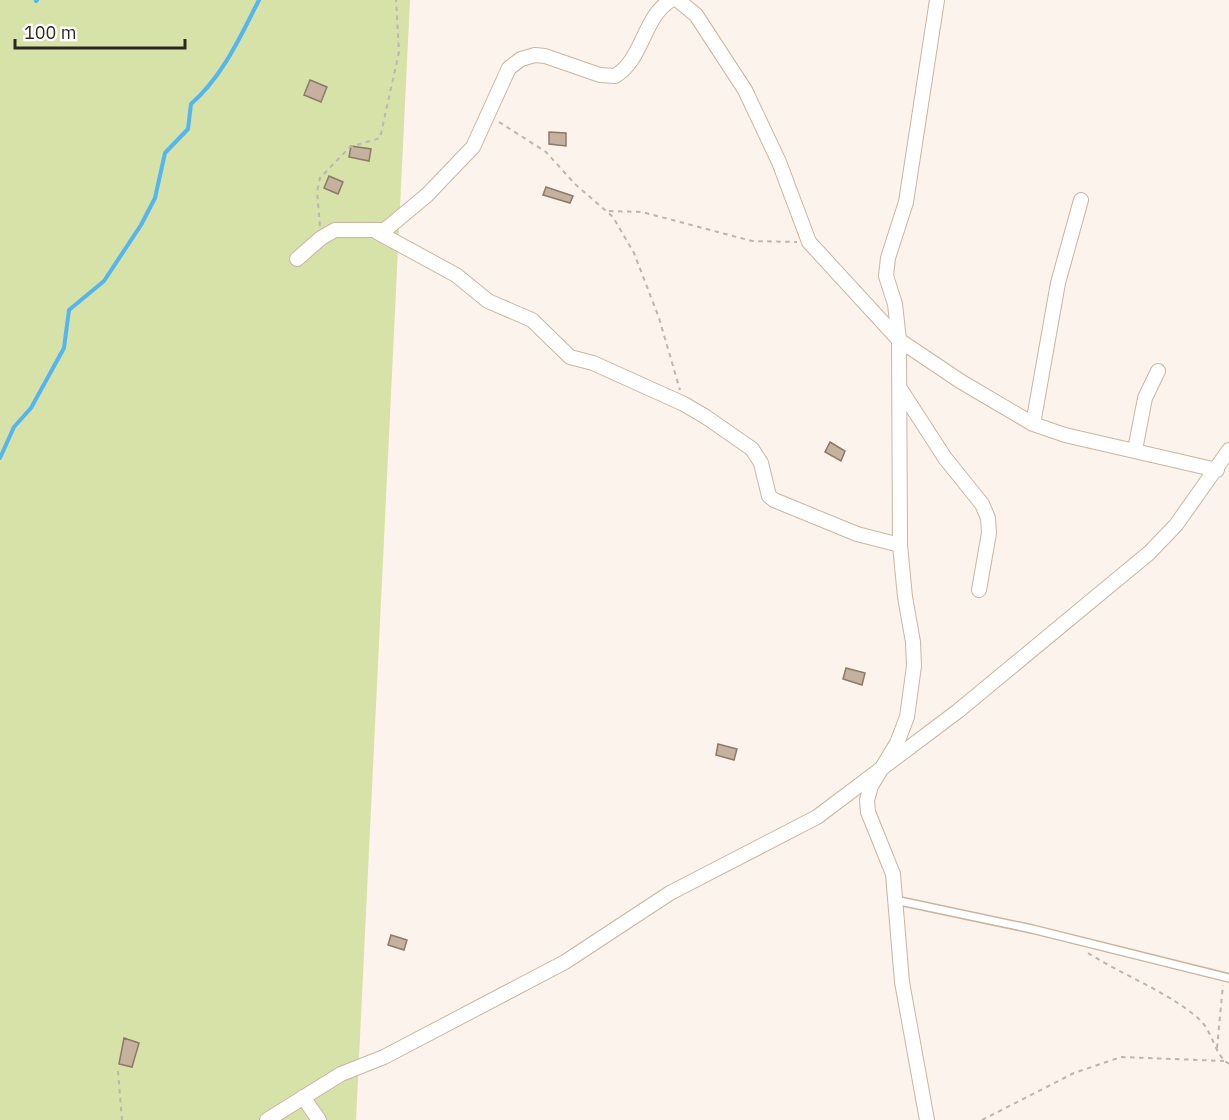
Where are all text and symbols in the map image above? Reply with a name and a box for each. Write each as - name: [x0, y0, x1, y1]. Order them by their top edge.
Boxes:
- scale bar: [15, 12, 184, 50]
- text: 100 m: [24, 21, 76, 44]

